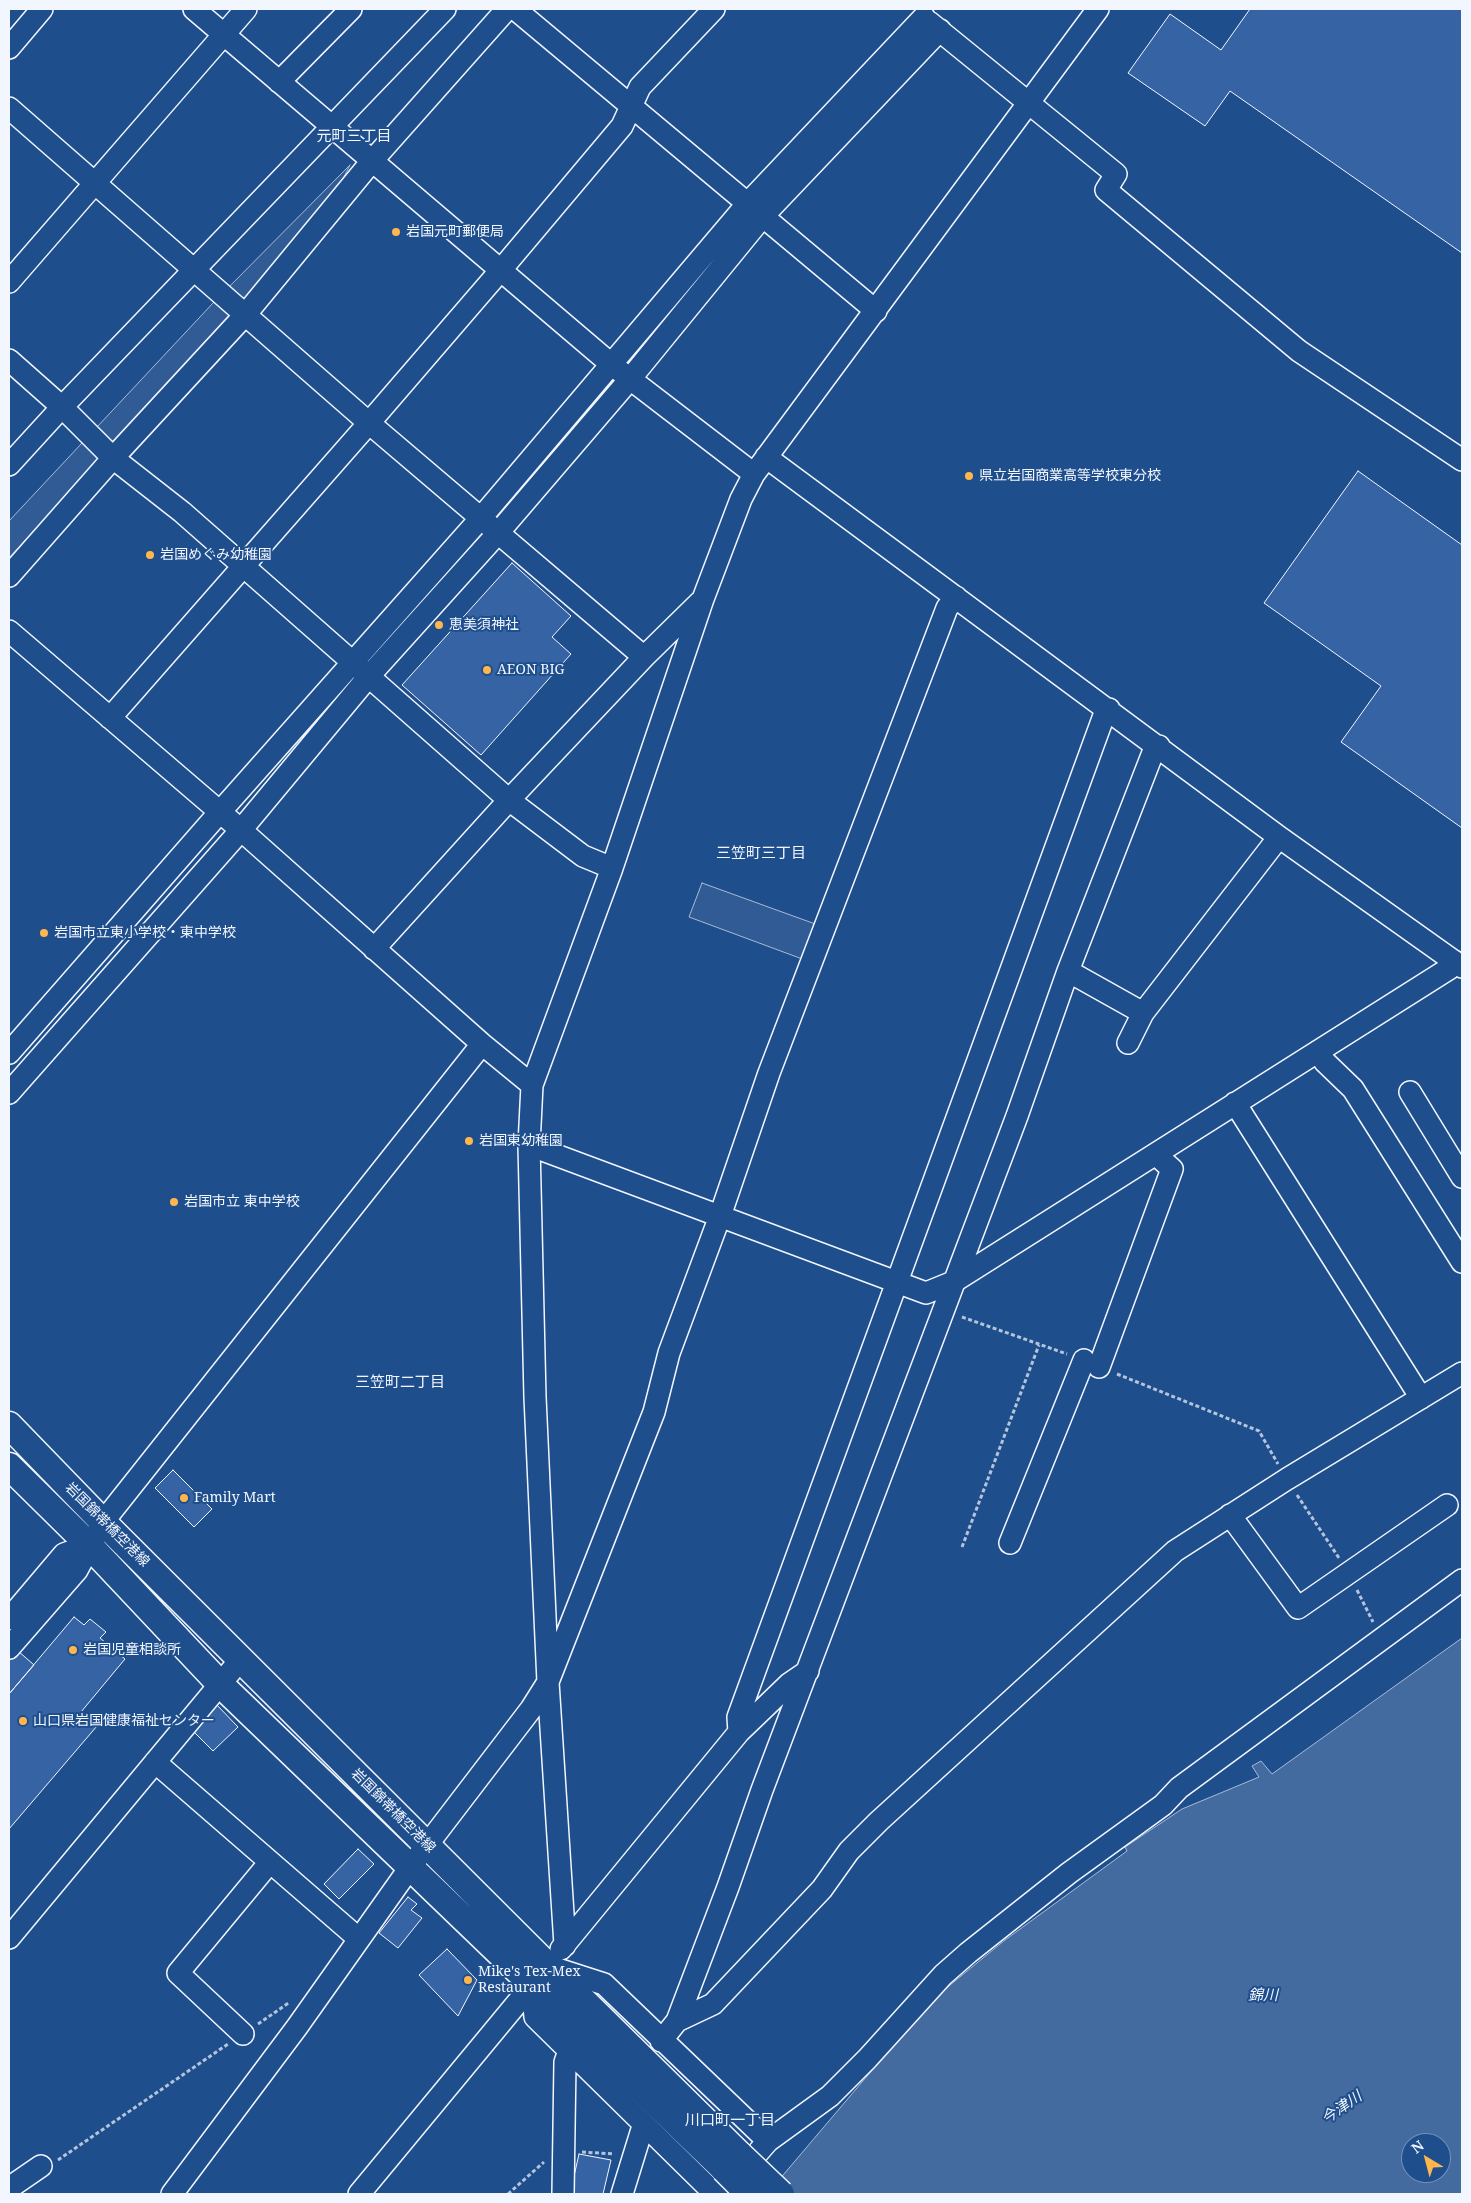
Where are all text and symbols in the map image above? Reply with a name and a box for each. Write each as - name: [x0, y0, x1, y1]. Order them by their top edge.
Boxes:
- district label: 元町三丁目: [317, 128, 391, 146]
- place label: 岩国元町郵便局: [406, 224, 504, 240]
- marker: 岩国元町郵便局: [390, 226, 402, 238]
- place label: 県立岩国商業高等学校東分校: [979, 468, 1161, 484]
- marker: 県立岩国商業高等学校東分校: [963, 470, 975, 482]
- place label: 岩国めぐみ幼稚園: [160, 547, 272, 563]
- marker: 岩国めぐみ幼稚園: [144, 549, 156, 561]
- place label: 恵美須神社: [449, 617, 519, 633]
- marker: 恵美須神社: [433, 619, 445, 631]
- place label: AEON BIG: [497, 662, 565, 678]
- marker: AEON BIG: [481, 664, 493, 676]
- district label: 三笠町三丁目: [716, 845, 806, 863]
- place label: 岩国市立東小学校・東中学校: [54, 925, 236, 941]
- marker: 岩国市立東小学校・東中学校: [38, 927, 50, 939]
- place label: 岩国東幼稚園: [479, 1133, 563, 1149]
- marker: 岩国東幼稚園: [463, 1135, 475, 1147]
- place label: 岩国市立 東中学校: [184, 1194, 300, 1210]
- marker: 岩国市立 東中学校: [168, 1196, 180, 1208]
- district label: 三笠町二丁目: [355, 1374, 445, 1392]
- street label: 岩国錦帯橋空港線: [61, 1479, 153, 1571]
- place label: Family Mart: [194, 1490, 276, 1506]
- marker: Family Mart: [178, 1492, 190, 1504]
- place label: 岩国児童相談所: [83, 1642, 181, 1658]
- marker: 岩国児童相談所: [67, 1644, 79, 1656]
- place label: 山口県岩国健康福祉センター: [33, 1713, 215, 1729]
- marker: 山口県岩国健康福祉センター: [17, 1715, 29, 1727]
- street label: 岩国錦帯橋空港線: [347, 1765, 439, 1857]
- place label: Mike's Tex-Mex Restaurant: [478, 1964, 581, 1996]
- marker: Mike's Tex-Mex Restaurant: [462, 1974, 474, 1986]
- water label: 錦川: [1248, 1987, 1278, 2005]
- water label: 今津川: [1318, 2088, 1366, 2128]
- district label: 川口町一丁目: [685, 2112, 775, 2130]
- north arrow: [1401, 2133, 1451, 2183]
- text: N: [1407, 2136, 1427, 2157]

